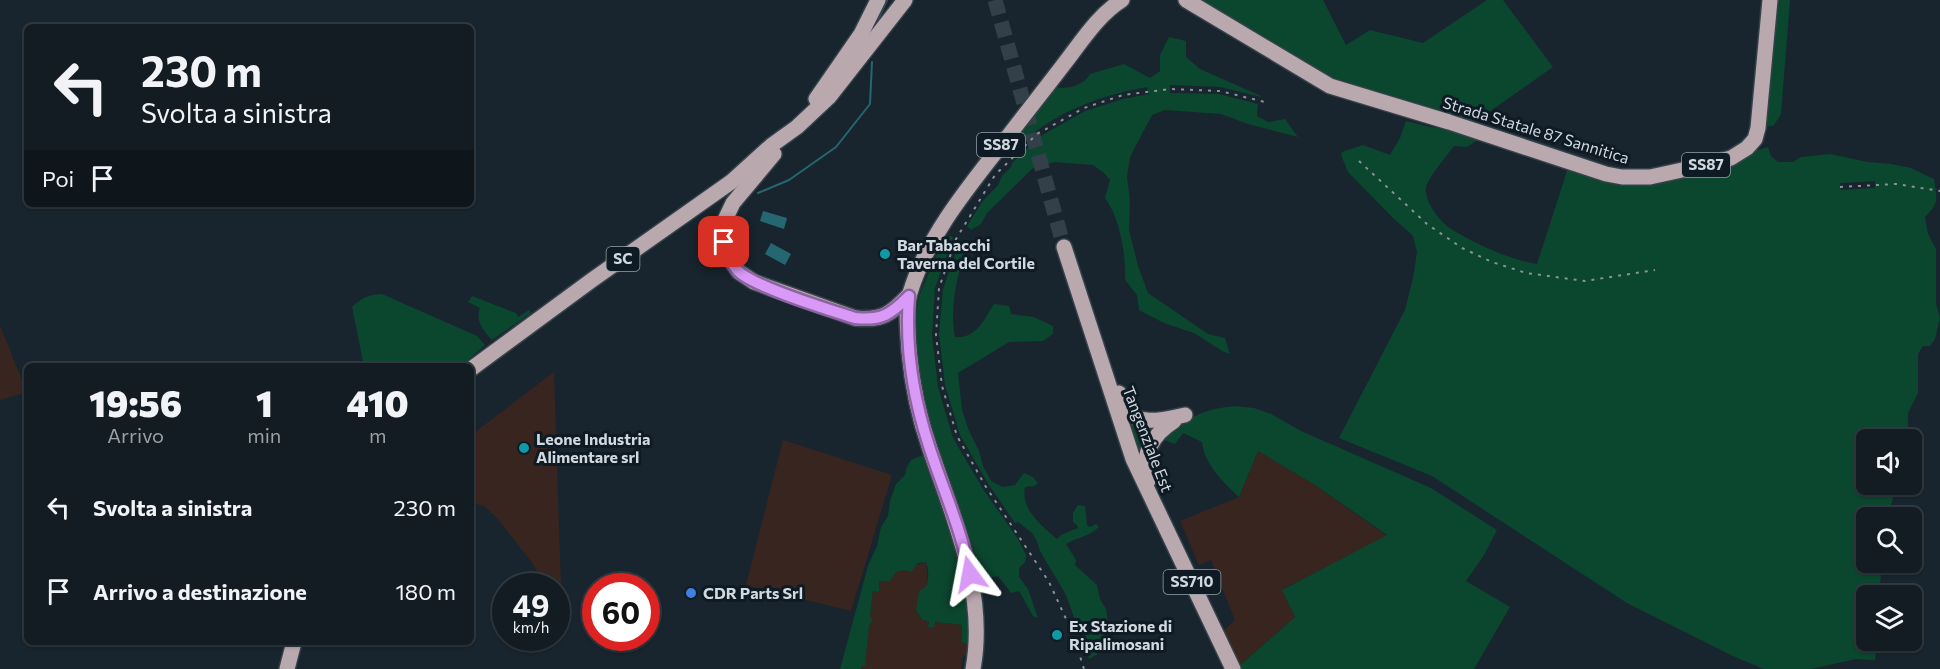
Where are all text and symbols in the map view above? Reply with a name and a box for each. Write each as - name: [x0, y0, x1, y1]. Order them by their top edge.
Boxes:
- text: 230 m: [141, 44, 262, 96]
- icon: left: [42, 48, 120, 126]
- street label: Strada Statale 87 Sannitica: [1441, 92, 1632, 167]
- text: Svolta a sinistra: [141, 96, 332, 129]
- road number: SS87: [977, 133, 1025, 157]
- road number: SS87: [1682, 153, 1730, 177]
- icon: arrive: [86, 162, 119, 195]
- text: Poi: [42, 165, 74, 192]
- pin: [698, 216, 749, 267]
- icon: arrive: [707, 225, 740, 258]
- place label: Bar Tabacchi Taverna del Cortile: [897, 235, 1035, 272]
- road number: SC: [606, 247, 640, 271]
- marker: Bar Tabacchi Taverna del Cortile: [878, 247, 892, 261]
- text: 19:56: [89, 380, 182, 424]
- text: 1: [256, 380, 273, 424]
- text: 410: [347, 380, 409, 424]
- street label: Tangenziale Est: [1120, 383, 1178, 495]
- text: Arrivo: [107, 423, 164, 447]
- text: min: [247, 423, 281, 447]
- text: m: [369, 423, 386, 447]
- place label: Leone Industria Alimentare srl: [536, 429, 650, 466]
- map controls: [1856, 429, 1922, 651]
- button: sound: [1856, 429, 1922, 495]
- marker: Leone Industria Alimentare srl: [517, 441, 531, 455]
- icon: left: [42, 491, 75, 524]
- text: Svolta a sinistra: [93, 494, 252, 521]
- text: 230 m: [393, 494, 456, 521]
- button: search: [1856, 507, 1922, 573]
- position arrow: [938, 542, 1002, 606]
- road number: SS710: [1164, 570, 1220, 594]
- speed limit sign: 60: [582, 573, 660, 651]
- icon: arrive: [42, 575, 75, 608]
- text: Arrivo a destinazione: [93, 578, 307, 605]
- text: 180 m: [395, 578, 456, 605]
- place label: CDR Parts Srl: [703, 583, 803, 602]
- button: layers: [1856, 585, 1922, 651]
- text: 49: [513, 586, 549, 623]
- marker: CDR Parts Srl: [684, 586, 698, 600]
- place label: Ex Stazione di Ripalimosani: [1069, 616, 1172, 653]
- text: km/h: [513, 618, 549, 636]
- marker: Ex Stazione di Ripalimosani: [1050, 628, 1064, 642]

